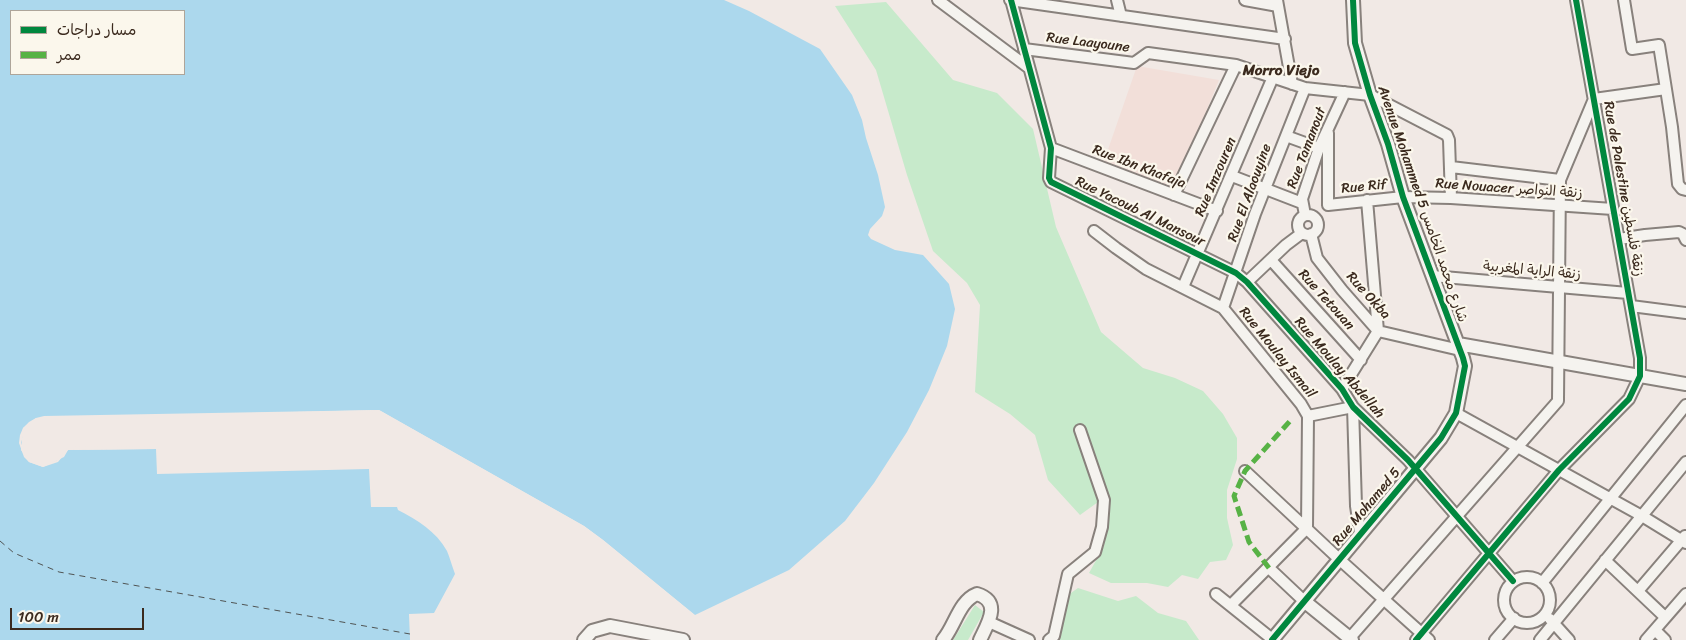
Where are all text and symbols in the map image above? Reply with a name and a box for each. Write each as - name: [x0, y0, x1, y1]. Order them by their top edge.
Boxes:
- legend: [10, 10, 185, 75]
- text: مسار دراجات: [57, 17, 136, 43]
- street label: Rue Laayoune: [1045, 30, 1131, 56]
- text: ممر: [57, 42, 81, 68]
- district label: Morro Viejo: [1243, 62, 1319, 80]
- street label: Avenue Mohammed 5 شارع محمد الخامس: [1374, 84, 1470, 324]
- street label: Rue de Palestine زنقة فلسطين: [1599, 100, 1647, 278]
- street label: Rue Tamanout: [1284, 105, 1330, 191]
- street label: Rue Imzouren: [1192, 135, 1240, 219]
- street label: Rue Ibn Khafaja: [1090, 142, 1188, 192]
- street label: Rue El Alaouyine: [1224, 142, 1276, 244]
- street label: Rue Yacoub Al Mansour: [1072, 173, 1208, 251]
- street label: Rue Nouacer زنقة النواصر: [1435, 175, 1583, 203]
- street label: Rue Rif: [1341, 176, 1387, 198]
- street label: زنقة الراية المغربية: [1482, 258, 1582, 284]
- street label: Rue Tetouan: [1294, 266, 1358, 334]
- street label: Rue Okba: [1342, 269, 1394, 323]
- street label: Rue Moulay Ismail: [1235, 304, 1319, 402]
- street label: Rue Moulay Abdellah: [1290, 314, 1388, 422]
- street label: Rue Mohamed 5: [1329, 465, 1405, 549]
- scale bar: [12, 598, 146, 630]
- text: 100 m: [18, 604, 59, 630]

